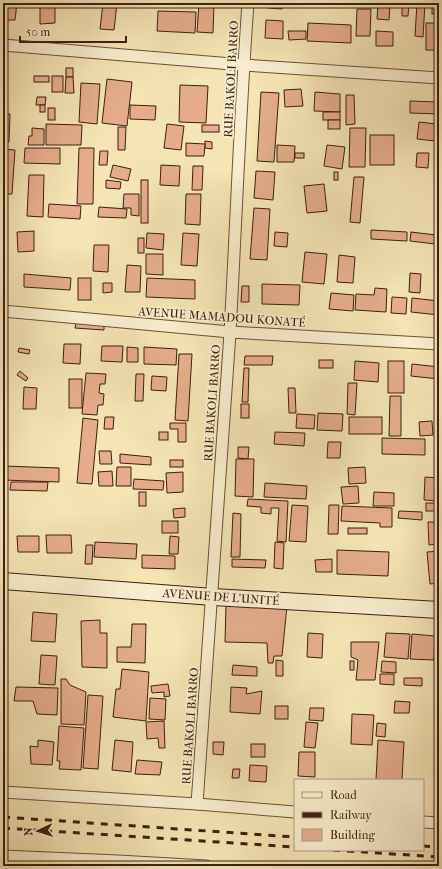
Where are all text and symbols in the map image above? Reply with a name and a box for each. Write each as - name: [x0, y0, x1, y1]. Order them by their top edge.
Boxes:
- scale bar: [20, 18, 126, 44]
- street label: RUE BAKOLI BARRO: [221, 20, 241, 138]
- text: 50 m: [26, 25, 50, 39]
- street label: AVENUE MAMADOU KONATÉ: [137, 303, 306, 330]
- street label: RUE BAKOLI BARRO: [201, 344, 223, 462]
- street label: AVENUE DE L'UNITÉ: [161, 585, 280, 608]
- street label: RUE BAKOLI BARRO: [179, 667, 201, 785]
- legend: [294, 779, 424, 851]
- text: Road: [330, 788, 357, 802]
- text: Railway: [330, 808, 372, 822]
- north arrow: [18, 811, 58, 851]
- text: N: [22, 826, 35, 836]
- text: Building: [330, 828, 375, 842]

